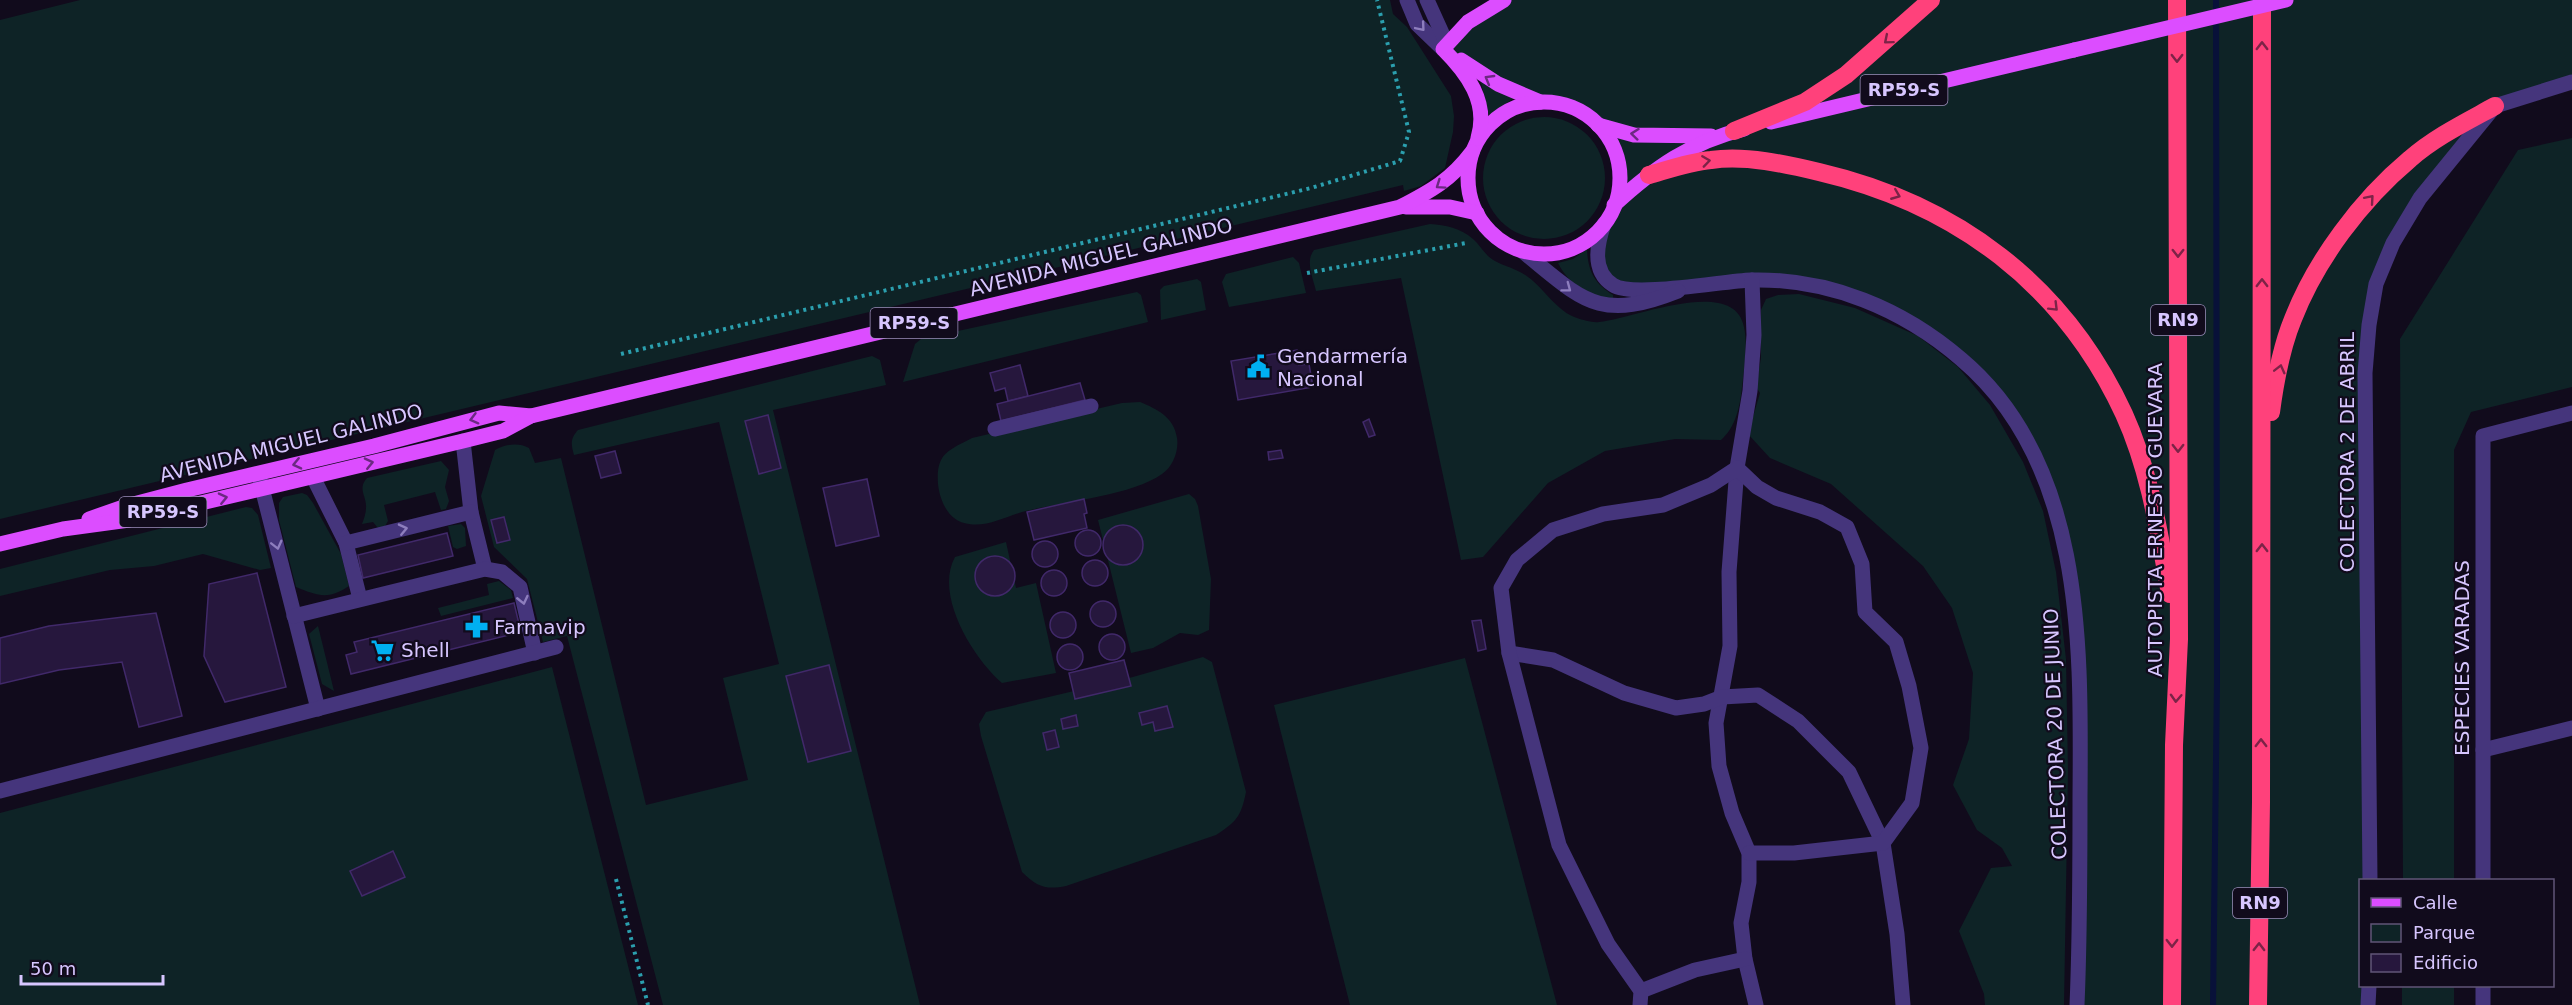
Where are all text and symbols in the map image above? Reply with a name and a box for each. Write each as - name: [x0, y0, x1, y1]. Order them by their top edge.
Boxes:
- one-way arrow: [1414, 20, 1425, 31]
- one-way arrow: [1884, 32, 1895, 43]
- one-way arrow: [2256, 41, 2268, 50]
- one-way arrow: [2171, 54, 2183, 63]
- one-way arrow: [1485, 75, 1496, 86]
- road number: RP59-S: [1860, 75, 1948, 105]
- one-way arrow: [1630, 128, 1639, 141]
- one-way arrow: [1701, 155, 1710, 167]
- one-way arrow: [1436, 178, 1447, 189]
- one-way arrow: [1890, 188, 1901, 200]
- one-way arrow: [2363, 195, 2374, 206]
- street label: AVENIDA MIGUEL GALINDO: [967, 213, 1235, 301]
- one-way arrow: [2172, 249, 2184, 258]
- one-way arrow: [2256, 279, 2268, 288]
- one-way arrow: [1561, 280, 1572, 291]
- one-way arrow: [2047, 300, 2057, 311]
- road number: RN9: [2151, 305, 2205, 335]
- road number: RP59-S: [870, 308, 958, 338]
- street label: COLECTORA 2 DE ABRIL: [2335, 331, 2359, 572]
- place label: Gendarmería Nacional: [1277, 344, 1408, 391]
- public building icon: Gendarmería Nacional: [1246, 354, 1272, 380]
- street label: AUTOPISTA ERNESTO GUEVARA: [2143, 362, 2167, 677]
- one-way arrow: [2272, 364, 2285, 374]
- street label: AVENIDA MIGUEL GALINDO: [157, 399, 425, 487]
- one-way arrow: [469, 412, 479, 425]
- one-way arrow: [2172, 444, 2184, 453]
- one-way arrow: [292, 456, 302, 469]
- one-way arrow: [364, 458, 374, 471]
- one-way arrow: [218, 492, 228, 505]
- road number: RP59-S: [120, 497, 207, 527]
- one-way arrow: [398, 523, 408, 536]
- one-way arrow: [269, 540, 282, 550]
- one-way arrow: [2256, 544, 2268, 553]
- street label: ESPECIES VARADAS: [2450, 560, 2474, 756]
- one-way arrow: [515, 595, 528, 605]
- street label: COLECTORA 20 DE JUNIO: [2039, 608, 2071, 860]
- pharmacy icon: Farmavip: [463, 614, 489, 640]
- place label: Farmavip: [494, 615, 586, 639]
- supermarket icon: Shell: [370, 637, 396, 663]
- place label: Shell: [401, 638, 450, 662]
- one-way arrow: [2169, 693, 2182, 702]
- one-way arrow: [2255, 739, 2267, 748]
- legend: [2359, 879, 2554, 987]
- road number: RN9: [2233, 888, 2287, 918]
- text: Calle: [2413, 892, 2458, 913]
- text: Parque: [2413, 922, 2475, 943]
- one-way arrow: [2166, 939, 2178, 948]
- one-way arrow: [2253, 942, 2265, 951]
- scale bar: [21, 948, 164, 986]
- text: Edificio: [2413, 952, 2478, 973]
- text: 50 m: [30, 958, 76, 979]

